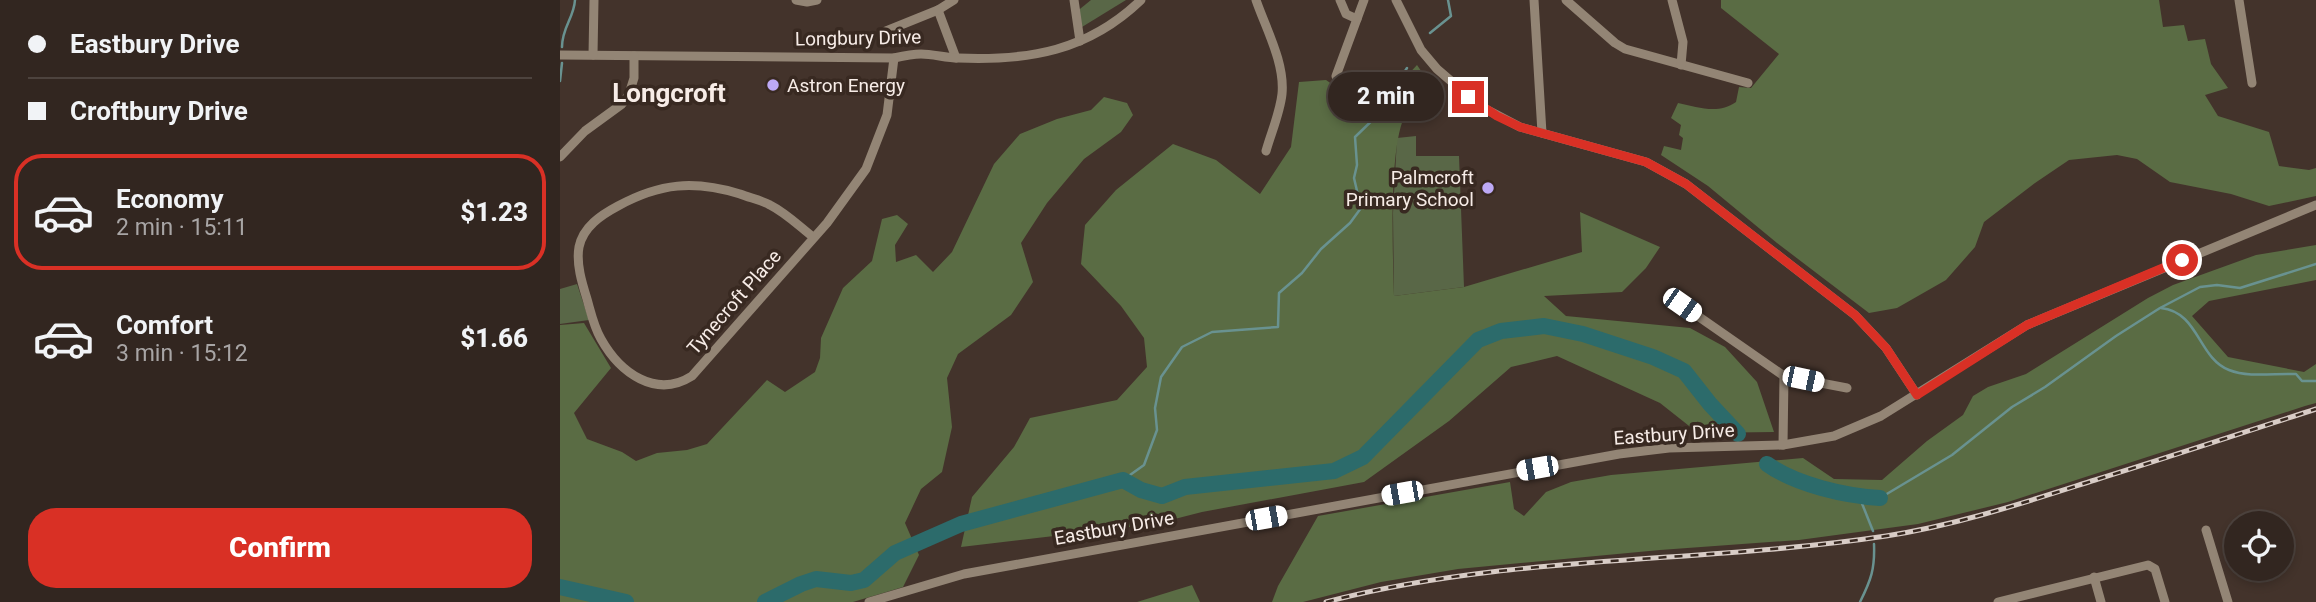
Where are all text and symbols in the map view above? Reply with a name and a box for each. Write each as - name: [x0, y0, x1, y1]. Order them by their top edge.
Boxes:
- street label: Longbury Drive: [795, 25, 921, 51]
- text: Eastbury Drive: [70, 29, 240, 59]
- callout: 2 min: [1328, 72, 1444, 122]
- place label: Astron Energy: [787, 74, 905, 97]
- marker: Astron Energy: [765, 77, 781, 93]
- district label: Longcroft: [612, 78, 726, 108]
- route end: [1452, 81, 1484, 113]
- text: 2 min: [1357, 83, 1415, 110]
- text: Croftbury Drive: [70, 96, 248, 126]
- place label: Palmcroft Primary School: [1346, 166, 1474, 211]
- marker: Palmcroft Primary School: [1480, 180, 1496, 196]
- icon: car: [32, 181, 95, 244]
- text: Economy: [116, 184, 223, 214]
- text: $1.23: [460, 197, 528, 227]
- text: 2 min · 15:11: [116, 214, 248, 241]
- route start: [2166, 244, 2198, 276]
- street label: Tynecroft Place: [682, 245, 786, 359]
- car: [1659, 284, 1706, 326]
- icon: car: [32, 307, 95, 370]
- text: Comfort: [116, 310, 213, 340]
- text: $1.66: [460, 323, 528, 353]
- text: 3 min · 15:12: [116, 340, 248, 367]
- car: [1781, 364, 1826, 394]
- street label: Eastbury Drive: [1613, 418, 1735, 450]
- car: [1515, 454, 1560, 482]
- car: [1380, 479, 1425, 507]
- car: [1244, 504, 1289, 532]
- street label: Eastbury Drive: [1052, 506, 1176, 550]
- button: Confirm: [28, 508, 532, 588]
- map controls: [2224, 511, 2294, 581]
- button: locate: [2224, 511, 2294, 581]

